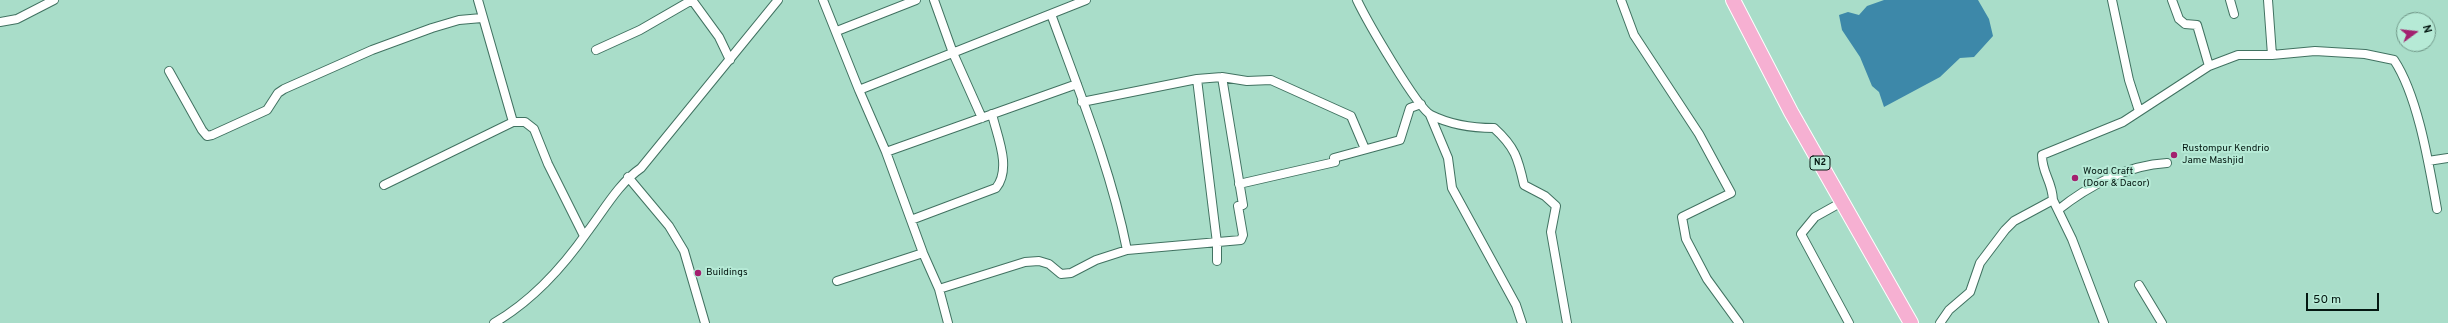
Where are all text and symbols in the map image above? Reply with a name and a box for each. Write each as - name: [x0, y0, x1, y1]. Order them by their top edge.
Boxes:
- north arrow: [2396, 12, 2436, 52]
- text: N: [2419, 24, 2434, 35]
- place label: Rustompur Kendrio Jame Mashjid: [2182, 143, 2269, 166]
- marker: Rustompur Kendrio Jame Mashjid: [2169, 150, 2179, 160]
- road number: N2: [1810, 156, 1830, 170]
- place label: Wood Craft (Door & Dacor): [2083, 166, 2150, 190]
- marker: Wood Craft (Door & Dacor): [2070, 173, 2080, 183]
- place label: Buildings: [706, 267, 748, 279]
- marker: Buildings: [693, 268, 703, 278]
- scale bar: [2308, 285, 2381, 311]
- text: 50 m: [2313, 292, 2341, 308]

